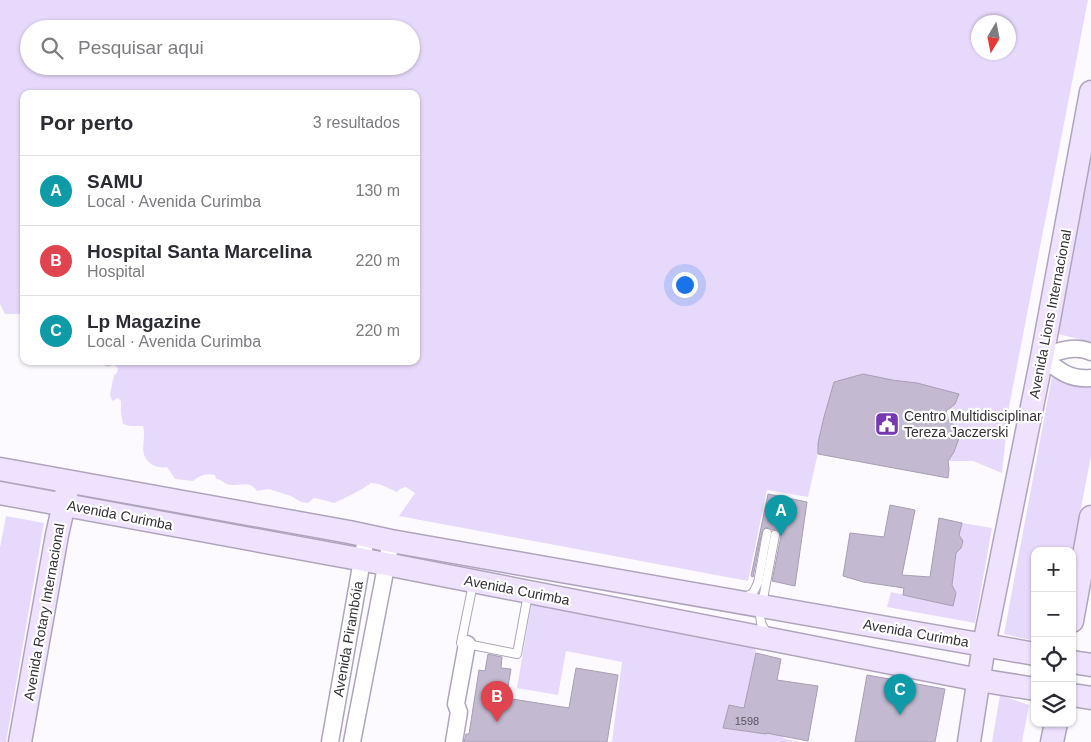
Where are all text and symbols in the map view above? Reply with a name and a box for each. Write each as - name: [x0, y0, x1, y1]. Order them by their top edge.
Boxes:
- north arrow: [971, 15, 1016, 60]
- search box: [20, 20, 420, 75]
- icon: search: [38, 34, 66, 62]
- text: Pesquisar aqui: [78, 37, 204, 58]
- text: Por perto: [40, 111, 133, 134]
- text: 3 resultados: [313, 114, 400, 131]
- text: SAMU: [87, 171, 143, 192]
- text: A: [50, 182, 62, 199]
- text: 130 m: [356, 182, 400, 199]
- text: Local · Avenida Curimba: [87, 193, 261, 210]
- street label: Avenida Lions Internacional: [1026, 228, 1074, 400]
- text: Hospital Santa Marcelina: [87, 241, 312, 262]
- text: B: [50, 252, 62, 269]
- text: 220 m: [356, 252, 400, 269]
- text: Hospital: [87, 263, 145, 280]
- your location: [672, 272, 698, 298]
- text: Lp Magazine: [87, 311, 201, 332]
- text: C: [50, 322, 62, 339]
- text: 220 m: [356, 322, 400, 339]
- text: Local · Avenida Curimba: [87, 333, 261, 350]
- place label: Centro Multidisciplinar Tereza Jaczerski: [904, 408, 1042, 440]
- public building icon: Centro Multidisciplinar Tereza Jaczerski: [874, 411, 900, 437]
- pin: A: [765, 495, 797, 536]
- street label: Avenida Curimba: [66, 497, 174, 533]
- street label: Avenida Rotary Internacional: [21, 522, 67, 702]
- map controls: [1031, 547, 1076, 727]
- button: +: [1031, 547, 1076, 592]
- street label: Avenida Curimba: [463, 572, 571, 608]
- street label: Avenida Pirambóia: [330, 580, 366, 698]
- button: −: [1031, 592, 1076, 637]
- street label: Avenida Curimba: [862, 616, 970, 650]
- button: locate: [1031, 637, 1076, 682]
- pin: C: [884, 674, 916, 715]
- pin: B: [481, 681, 513, 722]
- button: layers: [1031, 682, 1076, 727]
- house number: 1598: [735, 715, 759, 727]

